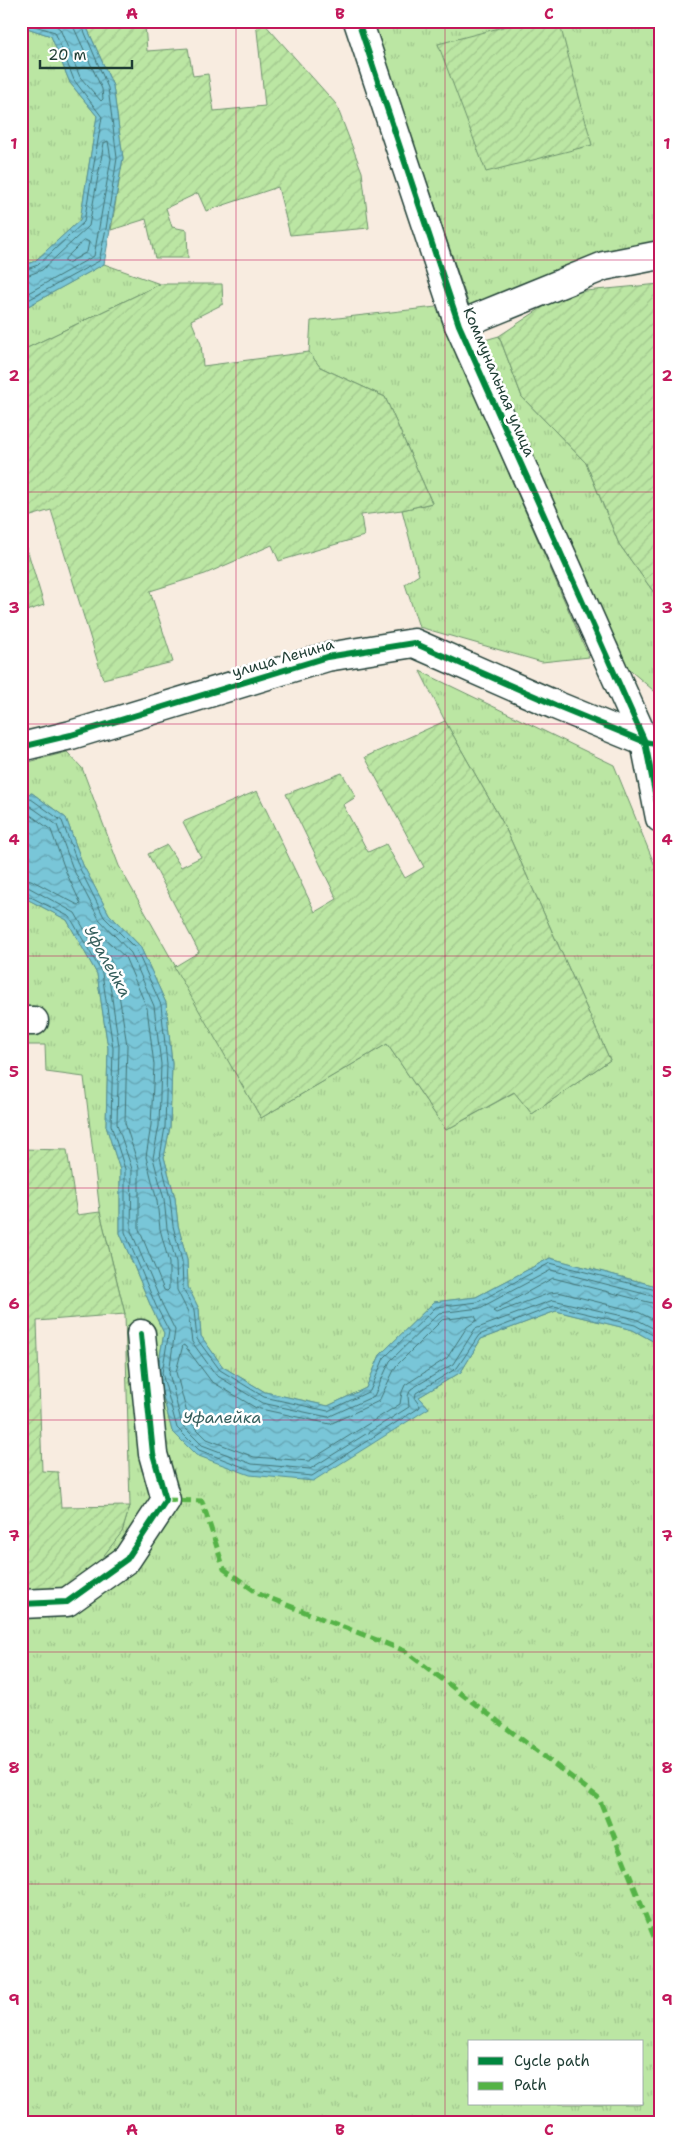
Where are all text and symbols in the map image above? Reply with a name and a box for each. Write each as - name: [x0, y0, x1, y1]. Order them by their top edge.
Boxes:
- text: A: [126, 3, 138, 24]
- text: B: [335, 3, 345, 24]
- text: C: [544, 3, 554, 24]
- scale bar: [40, 38, 132, 70]
- text: 20 m: [48, 45, 87, 65]
- text: 1: [10, 133, 18, 154]
- text: 1: [663, 133, 671, 154]
- street label: Коммунальная улица: [458, 304, 540, 461]
- text: 2: [8, 365, 20, 386]
- text: 2: [661, 365, 673, 386]
- text: 3: [8, 597, 20, 618]
- text: 3: [661, 597, 673, 618]
- street label: улица Ленина: [230, 634, 337, 682]
- text: 4: [8, 829, 20, 850]
- text: 4: [661, 829, 673, 850]
- water label: Уфалейка: [79, 922, 136, 1001]
- text: 5: [9, 1061, 19, 1082]
- text: 5: [662, 1061, 672, 1082]
- text: 6: [8, 1293, 20, 1314]
- text: 6: [661, 1293, 673, 1314]
- water label: Уфалейка: [183, 1407, 261, 1428]
- text: 7: [8, 1525, 20, 1546]
- text: 7: [661, 1525, 673, 1546]
- text: 8: [8, 1757, 20, 1778]
- text: 8: [661, 1757, 673, 1778]
- text: 9: [8, 1989, 20, 2010]
- text: 9: [661, 1989, 673, 2010]
- legend: [468, 2040, 644, 2106]
- text: Cycle path: [514, 2051, 590, 2071]
- text: Path: [514, 2075, 547, 2095]
- text: A: [126, 2119, 138, 2140]
- text: B: [335, 2119, 345, 2140]
- text: C: [544, 2119, 554, 2140]

